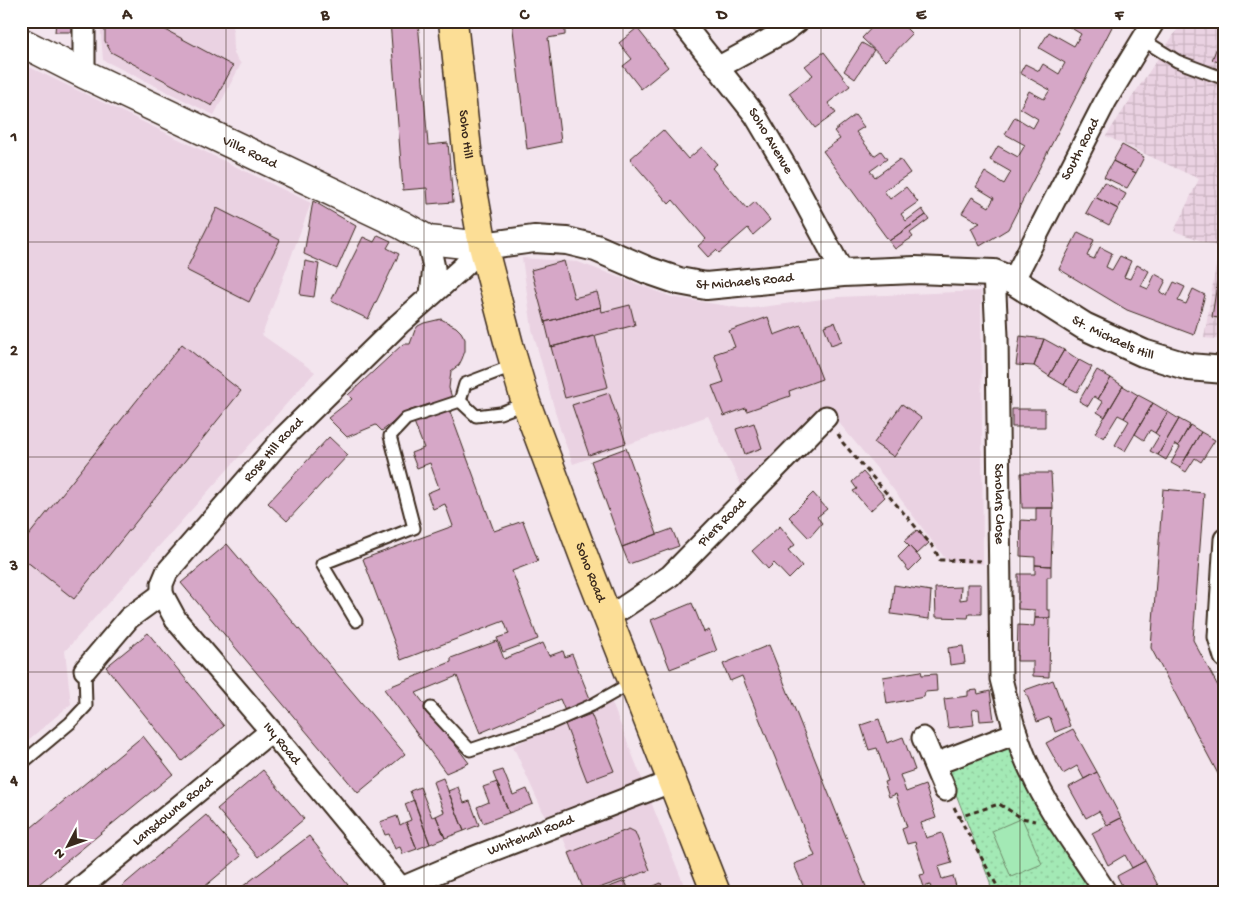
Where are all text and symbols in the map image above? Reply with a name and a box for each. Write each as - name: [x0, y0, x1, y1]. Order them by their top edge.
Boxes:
- text: A: [121, 7, 133, 26]
- text: B: [320, 7, 330, 26]
- text: C: [519, 7, 530, 26]
- text: D: [715, 7, 728, 26]
- text: E: [916, 7, 927, 26]
- text: F: [1114, 7, 1125, 26]
- street label: Soho Avenue: [744, 104, 797, 178]
- street label: Soho Hill: [454, 109, 476, 160]
- street label: South Road: [1058, 114, 1104, 183]
- text: 1: [10, 129, 17, 148]
- street label: Villa Road: [219, 132, 281, 174]
- street label: St Michaels Road: [695, 269, 796, 295]
- street label: St. Michaels Hill: [1068, 312, 1156, 364]
- text: 2: [10, 343, 18, 362]
- street label: Rose Hill Road: [240, 413, 308, 486]
- street label: Scholars Close: [990, 463, 1008, 545]
- street label: Piers Road: [694, 493, 751, 552]
- street label: Soho Road: [571, 540, 610, 606]
- text: 3: [9, 558, 18, 577]
- street label: Ivy Road: [259, 719, 305, 770]
- text: 4: [9, 773, 18, 792]
- street label: Lansdowne Road: [129, 773, 218, 850]
- street label: Whitehall Road: [485, 811, 578, 860]
- north arrow: [42, 822, 92, 872]
- text: N: [51, 844, 69, 862]

